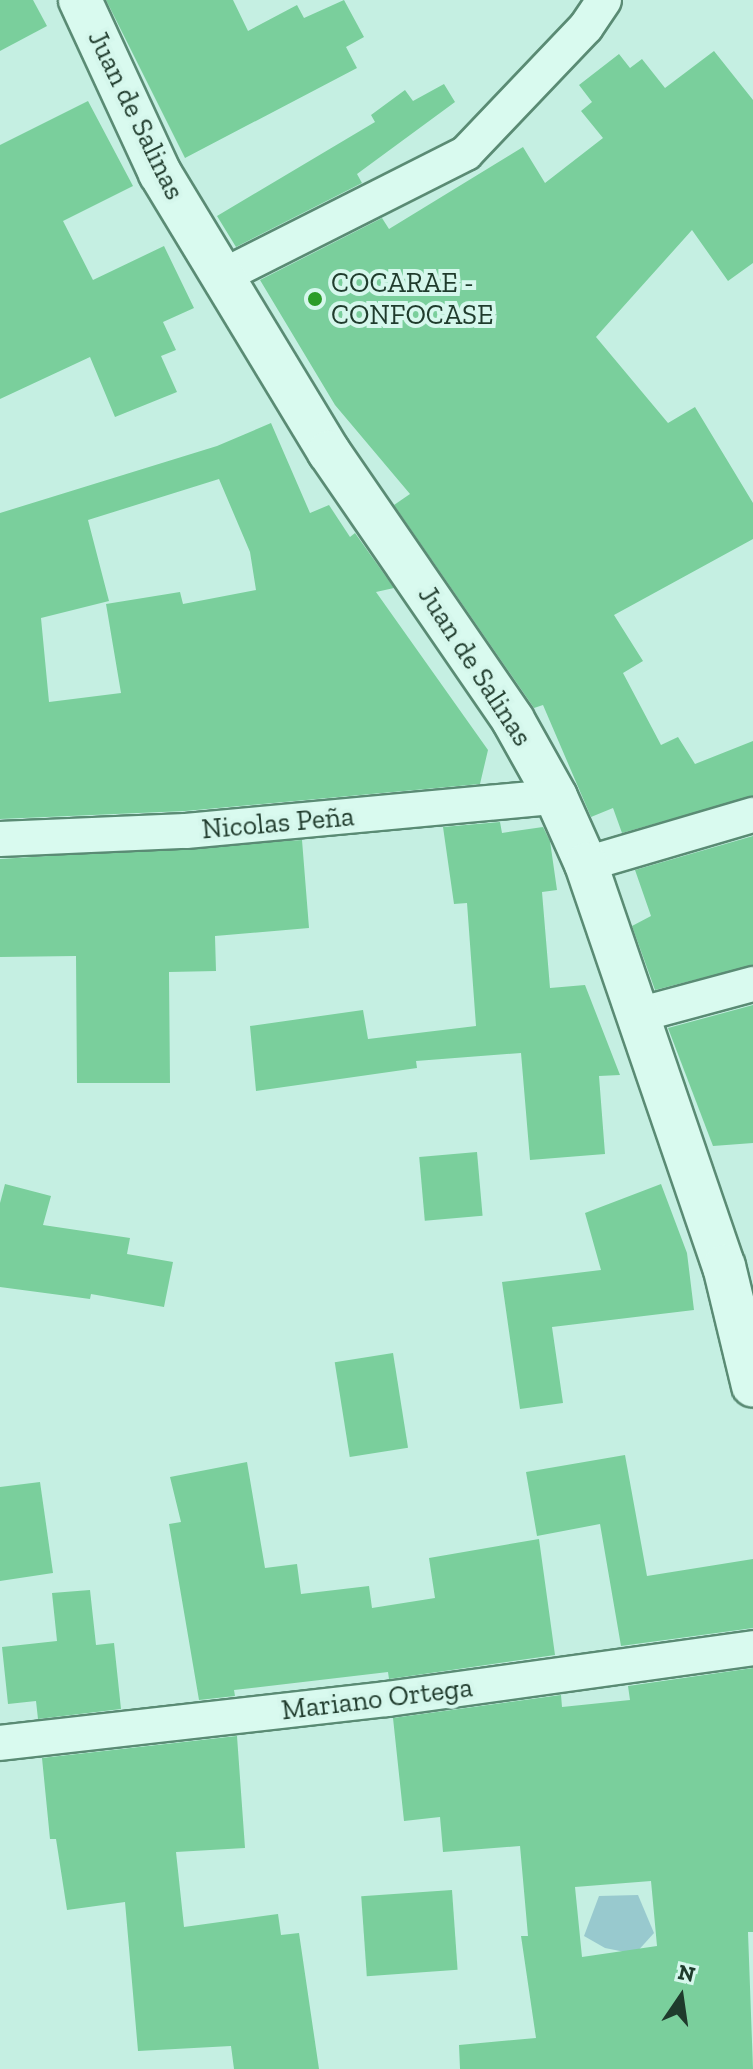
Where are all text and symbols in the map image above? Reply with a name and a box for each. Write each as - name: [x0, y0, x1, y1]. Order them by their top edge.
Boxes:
- street label: Juan de Salinas: [81, 25, 191, 205]
- place label: COCARAE - CONFOCASE: [331, 266, 493, 332]
- marker: COCARAE - CONFOCASE: [306, 290, 324, 308]
- street label: Juan de Salinas: [411, 580, 539, 752]
- street label: Nicolas Peña: [200, 800, 356, 846]
- street label: Mariano Ortega: [279, 1671, 475, 1727]
- north arrow: [641, 1957, 721, 2037]
- text: N: [675, 1958, 698, 1988]

